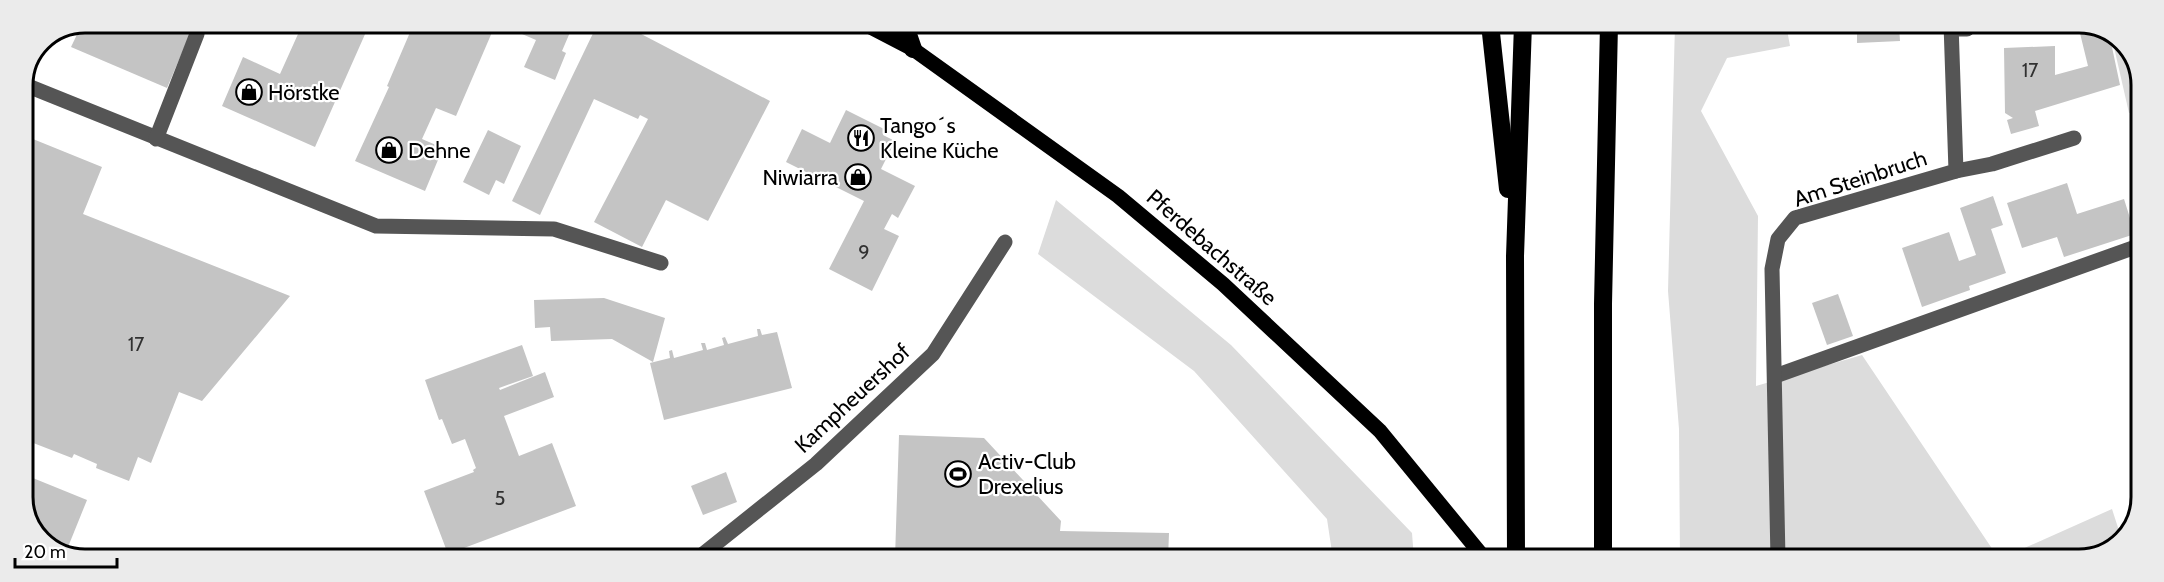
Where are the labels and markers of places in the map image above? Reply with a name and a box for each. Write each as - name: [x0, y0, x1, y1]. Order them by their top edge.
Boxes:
- shop icon: Hörstke: [234, 77, 264, 107]
- place label: Hörstke: [268, 79, 339, 106]
- place label: Tango´s Kleine Küche: [880, 112, 999, 164]
- restaurant icon: Tango´s Kleine Küche: [846, 123, 876, 153]
- shop icon: Dehne: [374, 135, 404, 165]
- place label: Dehne: [408, 137, 471, 164]
- shop icon: Niwiarra: [843, 162, 873, 192]
- place label: Niwiarra: [763, 164, 838, 191]
- place label: Activ-Club Drexelius: [978, 448, 1076, 500]
- sports icon: Activ-Club Drexelius: [943, 459, 973, 489]

